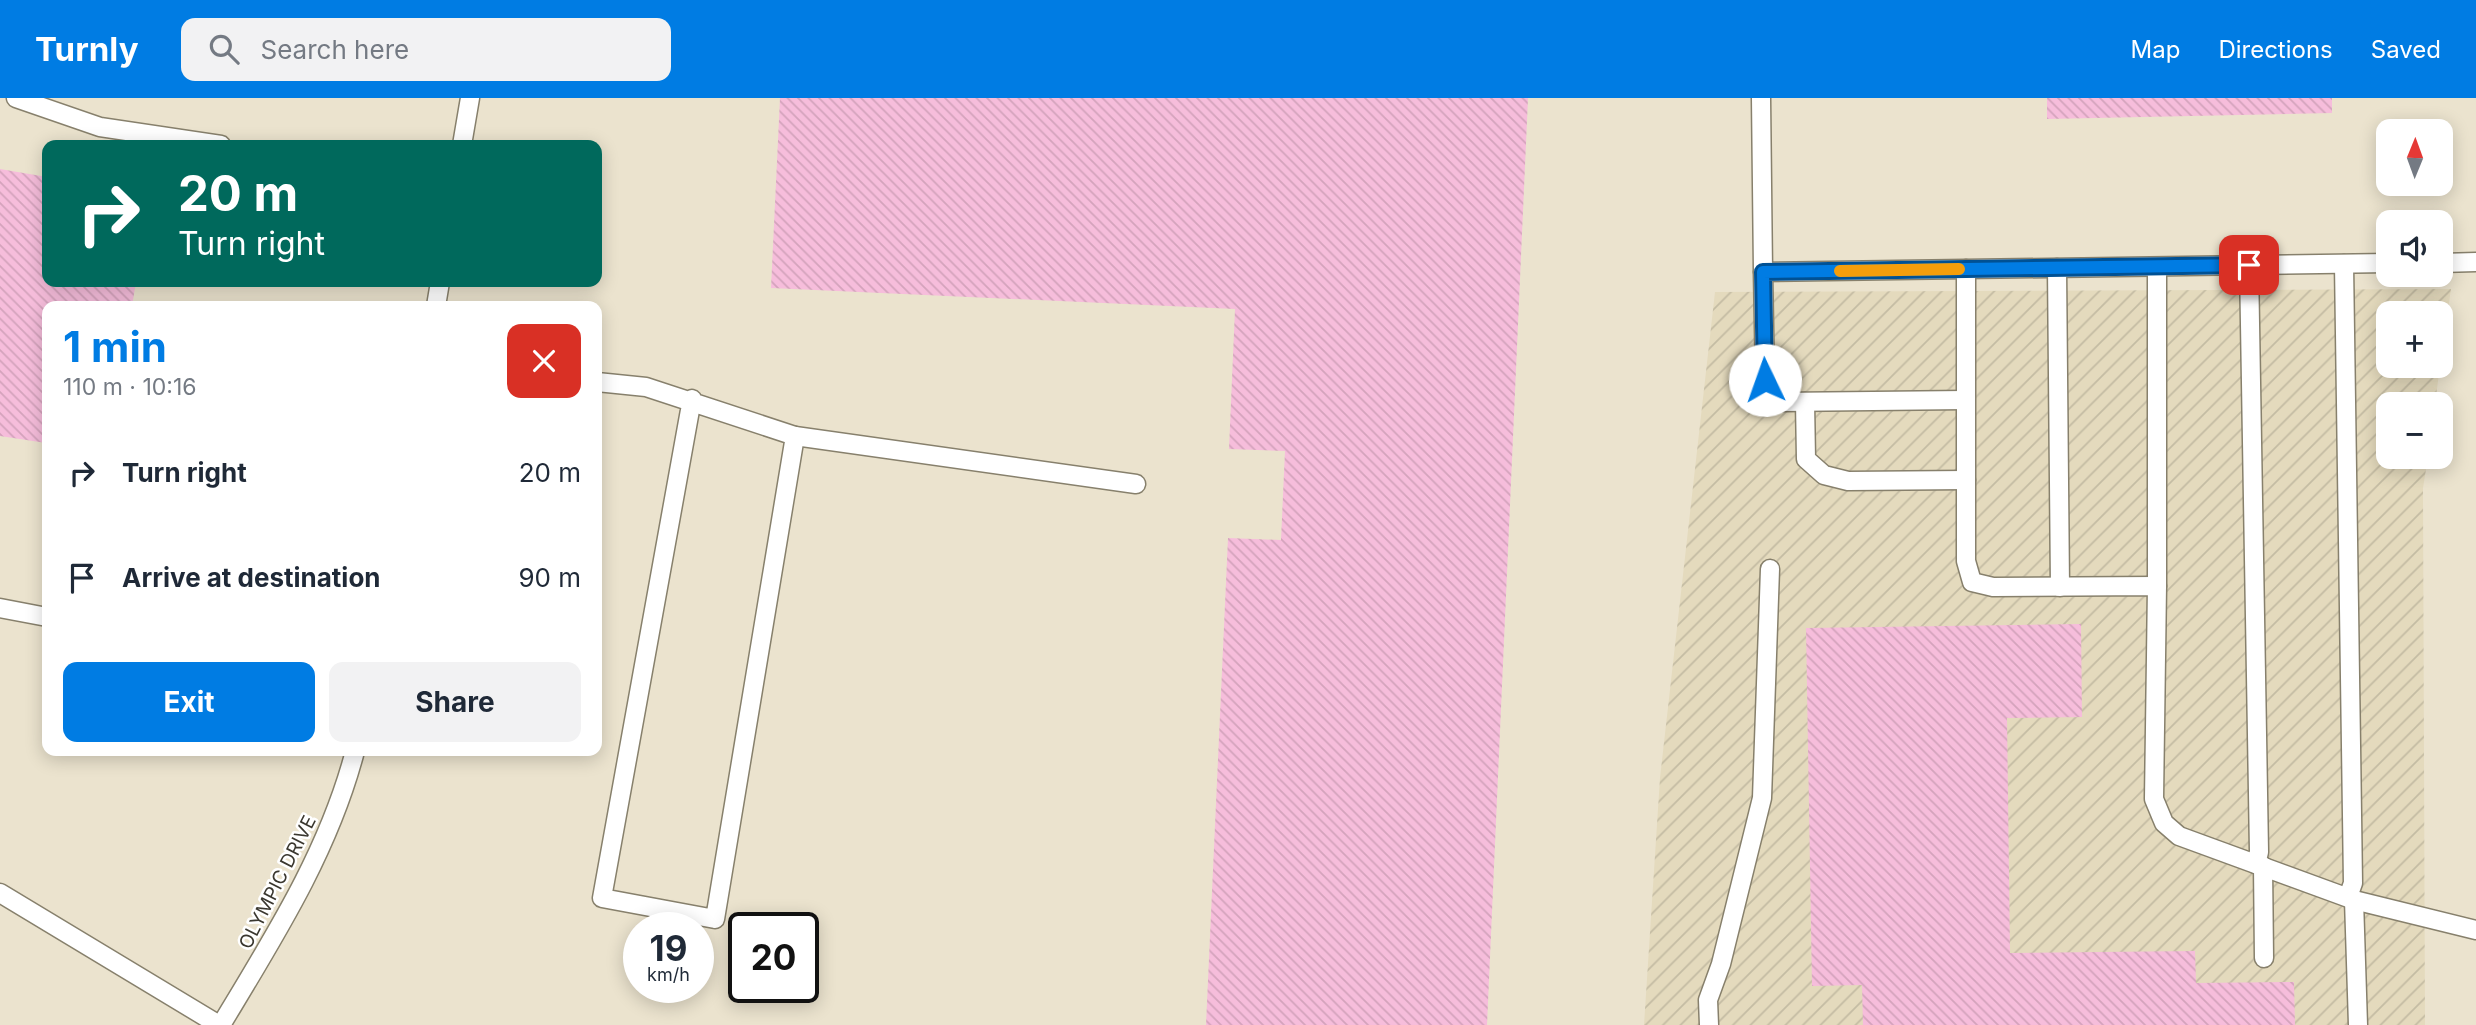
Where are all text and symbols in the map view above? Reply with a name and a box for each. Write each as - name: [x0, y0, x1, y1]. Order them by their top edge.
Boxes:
- search box: [181, 18, 671, 81]
- text: Turnly: [35, 29, 139, 69]
- icon: search: [205, 30, 243, 68]
- text: Search here: [261, 34, 409, 65]
- text: Map: [2131, 35, 2180, 64]
- text: Directions: [2218, 35, 2333, 64]
- text: Saved: [2371, 35, 2441, 64]
- north arrow: [2376, 119, 2454, 196]
- map controls: [2376, 119, 2453, 469]
- text: 20 m: [178, 164, 298, 223]
- icon: right: [63, 168, 154, 259]
- button: sound: [2376, 210, 2453, 287]
- text: Turn right: [178, 224, 325, 263]
- pin: [2219, 235, 2279, 295]
- icon: arrive: [2230, 246, 2268, 284]
- button: +: [2376, 301, 2453, 378]
- text: 1 min: [63, 321, 167, 372]
- button: close: [507, 324, 581, 398]
- position arrow: [1728, 343, 1802, 417]
- text: 110 m · 10:16: [63, 373, 197, 401]
- button: −: [2376, 392, 2453, 469]
- icon: right: [63, 454, 101, 492]
- text: Turn right: [122, 457, 247, 488]
- text: 20 m: [519, 457, 581, 488]
- icon: arrive: [63, 559, 101, 597]
- text: Arrive at destination: [122, 562, 381, 593]
- text: 90 m: [518, 562, 581, 593]
- button: Exit: [63, 662, 315, 742]
- button: Share: [329, 662, 581, 742]
- street label: OLYMPIC DRIVE: [234, 812, 321, 953]
- speed limit sign: 20: [728, 912, 819, 1003]
- text: 19: [650, 927, 687, 969]
- text: km/h: [647, 964, 690, 985]

